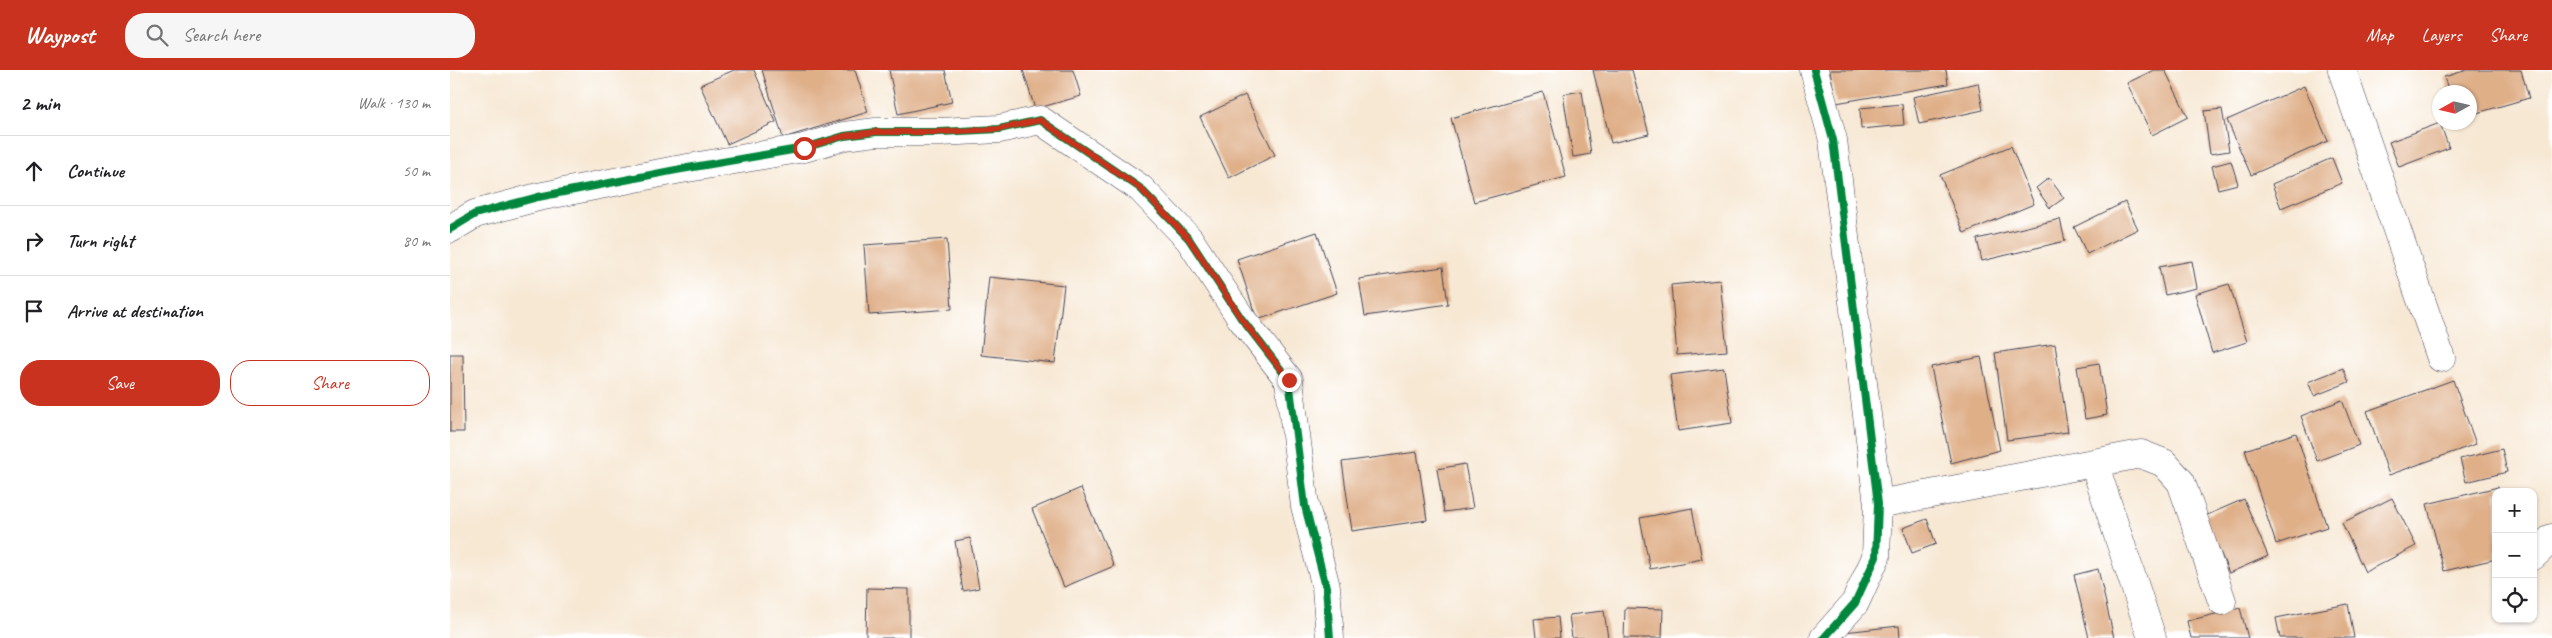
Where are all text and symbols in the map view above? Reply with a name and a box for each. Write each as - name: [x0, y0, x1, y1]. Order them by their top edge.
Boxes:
- search box: [125, 13, 475, 58]
- text: Waypost: [25, 20, 95, 50]
- icon: search: [143, 21, 171, 49]
- text: Search here: [183, 23, 260, 47]
- text: Map: [2366, 24, 2394, 46]
- text: Layers: [2422, 24, 2461, 46]
- text: Share: [2489, 24, 2527, 46]
- north arrow: [2432, 85, 2477, 130]
- text: 2 min: [20, 90, 60, 116]
- text: Walk · 130 m: [358, 93, 430, 113]
- route start: [793, 137, 816, 160]
- icon: ahead: [20, 157, 48, 185]
- text: Continue: [67, 159, 124, 183]
- text: 50 m: [403, 161, 430, 181]
- icon: right: [20, 227, 48, 255]
- text: Turn right: [67, 229, 134, 253]
- text: 80 m: [403, 231, 430, 251]
- icon: arrive: [20, 297, 48, 325]
- text: Arrive at destination: [67, 299, 203, 323]
- button: Save: [20, 360, 220, 406]
- button: Share: [230, 360, 430, 406]
- route end: [1278, 369, 1301, 392]
- map controls: [2492, 488, 2537, 623]
- button: +: [2492, 488, 2537, 533]
- button: −: [2492, 533, 2537, 578]
- button: locate: [2492, 578, 2537, 623]

